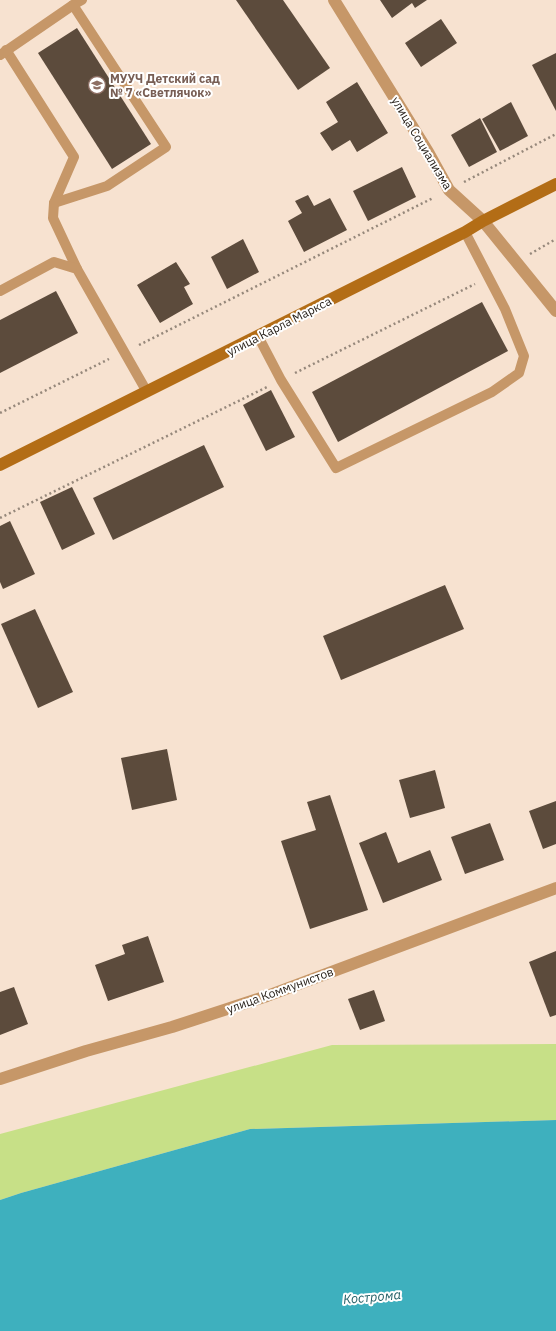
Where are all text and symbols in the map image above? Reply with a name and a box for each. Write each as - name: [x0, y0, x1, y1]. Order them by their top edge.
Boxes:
- place label: МУУЧ Детский сад № 7 «Светлячок»: [110, 71, 220, 100]
- school or university icon: МУУЧ Детский сад № 7 «Светлячок»: [87, 75, 107, 95]
- street label: улица Социализма: [388, 94, 456, 193]
- street label: улица Карла Маркса: [224, 293, 334, 359]
- street label: улица Коммунистов: [225, 964, 335, 1016]
- water label: Кострома: [342, 1286, 402, 1308]

